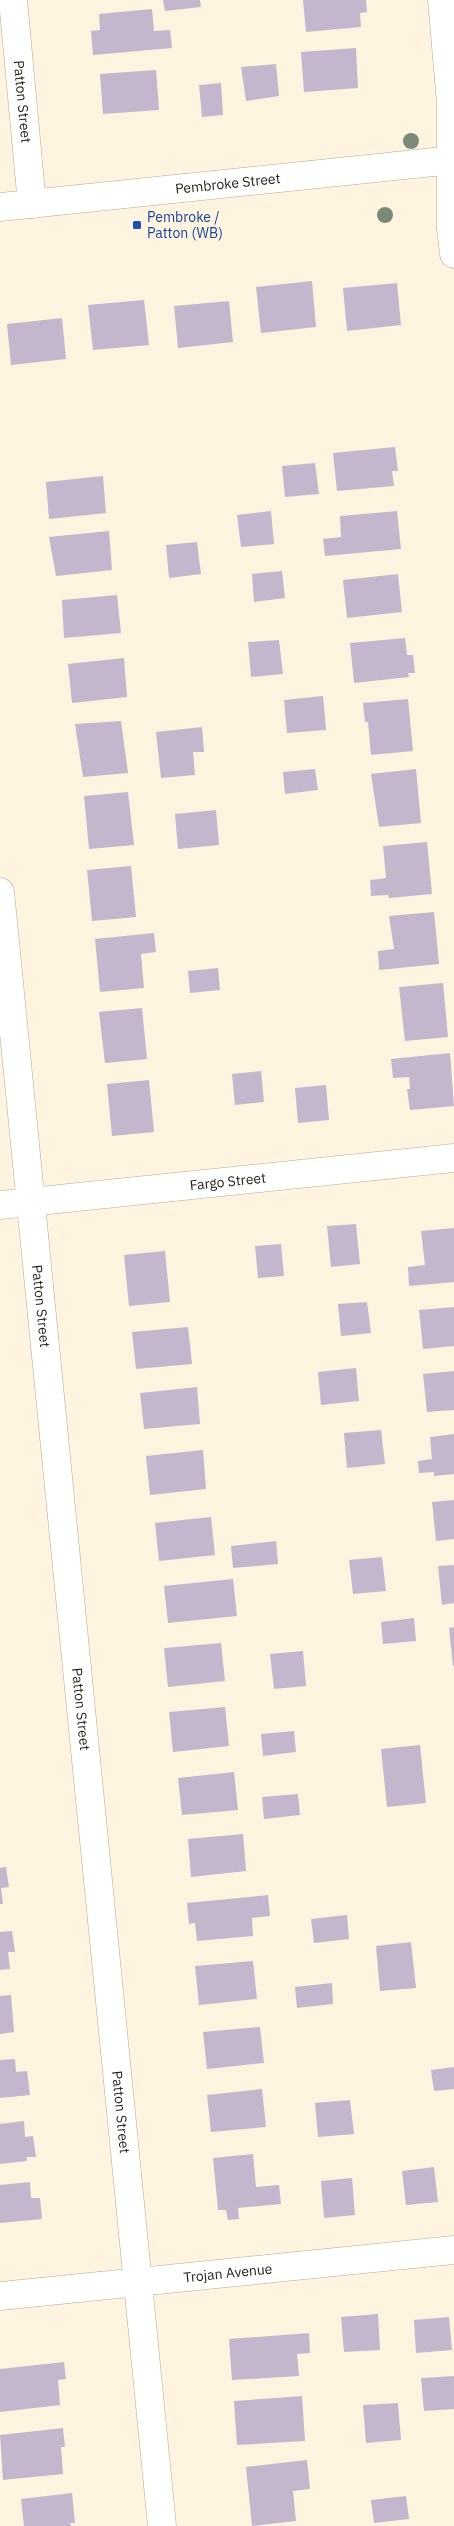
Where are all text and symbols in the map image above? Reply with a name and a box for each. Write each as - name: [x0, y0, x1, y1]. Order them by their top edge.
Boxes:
- street label: Patton Street: [10, 59, 35, 144]
- street label: Pembroke Street: [174, 169, 281, 198]
- place label: Pembroke / Patton (WB): [147, 208, 223, 242]
- marker: Pembroke / Patton (WB): [131, 219, 143, 231]
- street label: Fargo Street: [189, 1169, 267, 1194]
- street label: Patton Street: [28, 1264, 54, 1348]
- street label: Patton Street: [68, 1667, 94, 1751]
- street label: Patton Street: [108, 2070, 134, 2154]
- street label: Trojan Avenue: [182, 2259, 273, 2286]

